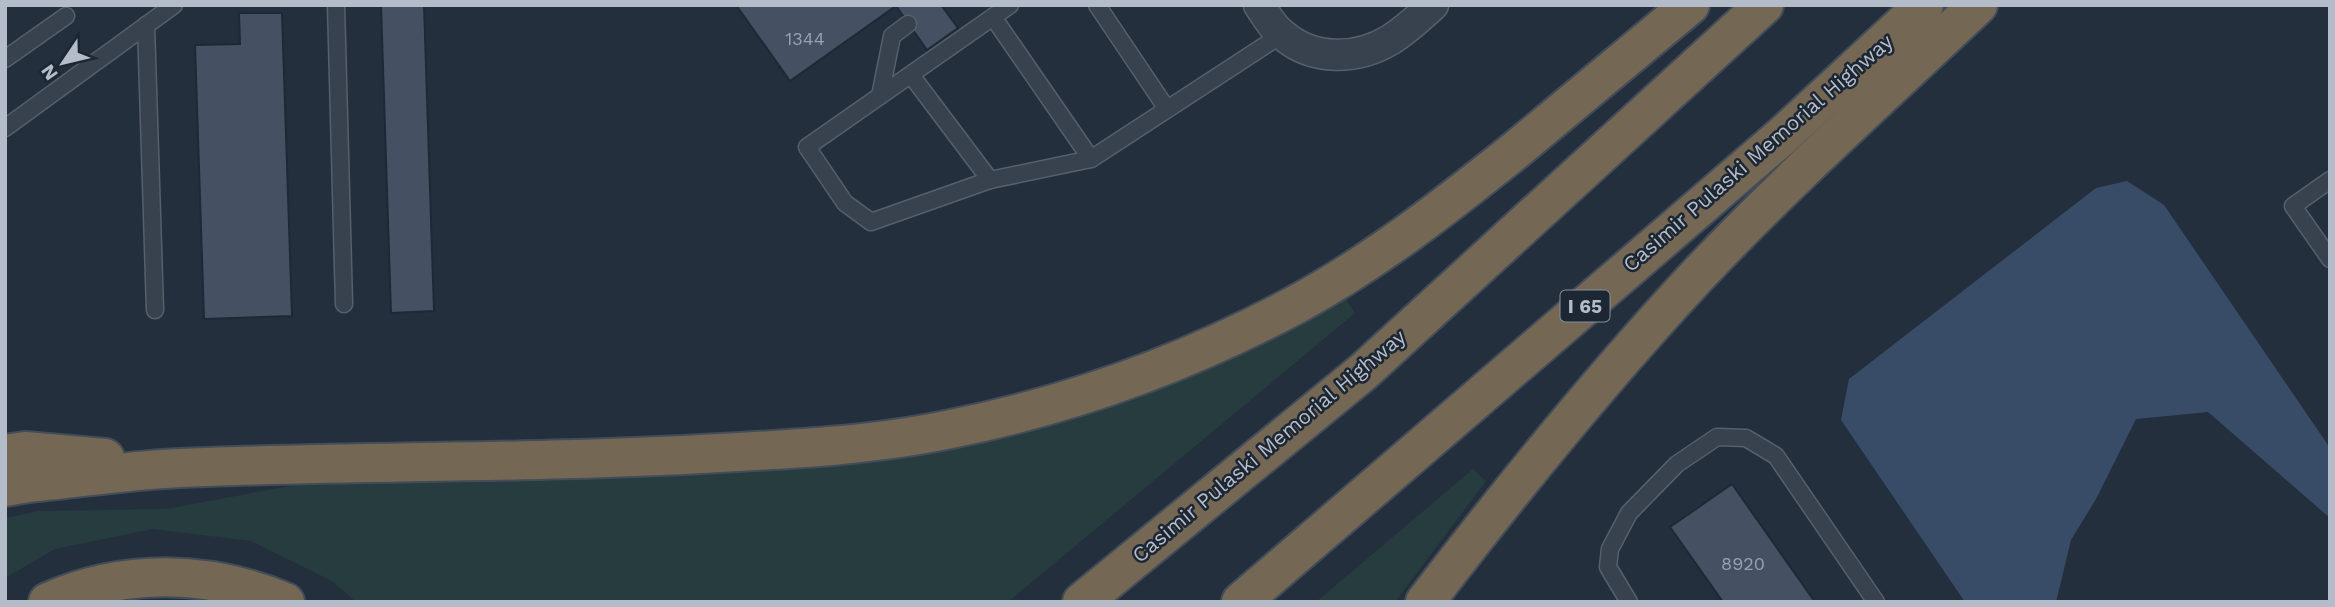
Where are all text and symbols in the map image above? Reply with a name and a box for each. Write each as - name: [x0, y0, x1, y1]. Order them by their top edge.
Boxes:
- north arrow: [28, 28, 98, 98]
- house number: 1344: [785, 28, 825, 49]
- street label: Casimir Pulaski Memorial Highway: [1618, 28, 1898, 277]
- text: N: [36, 60, 63, 85]
- road number: I 65: [1560, 290, 1610, 322]
- street label: Casimir Pulaski Memorial Highway: [1127, 324, 1411, 567]
- house number: 8920: [1721, 553, 1765, 574]

